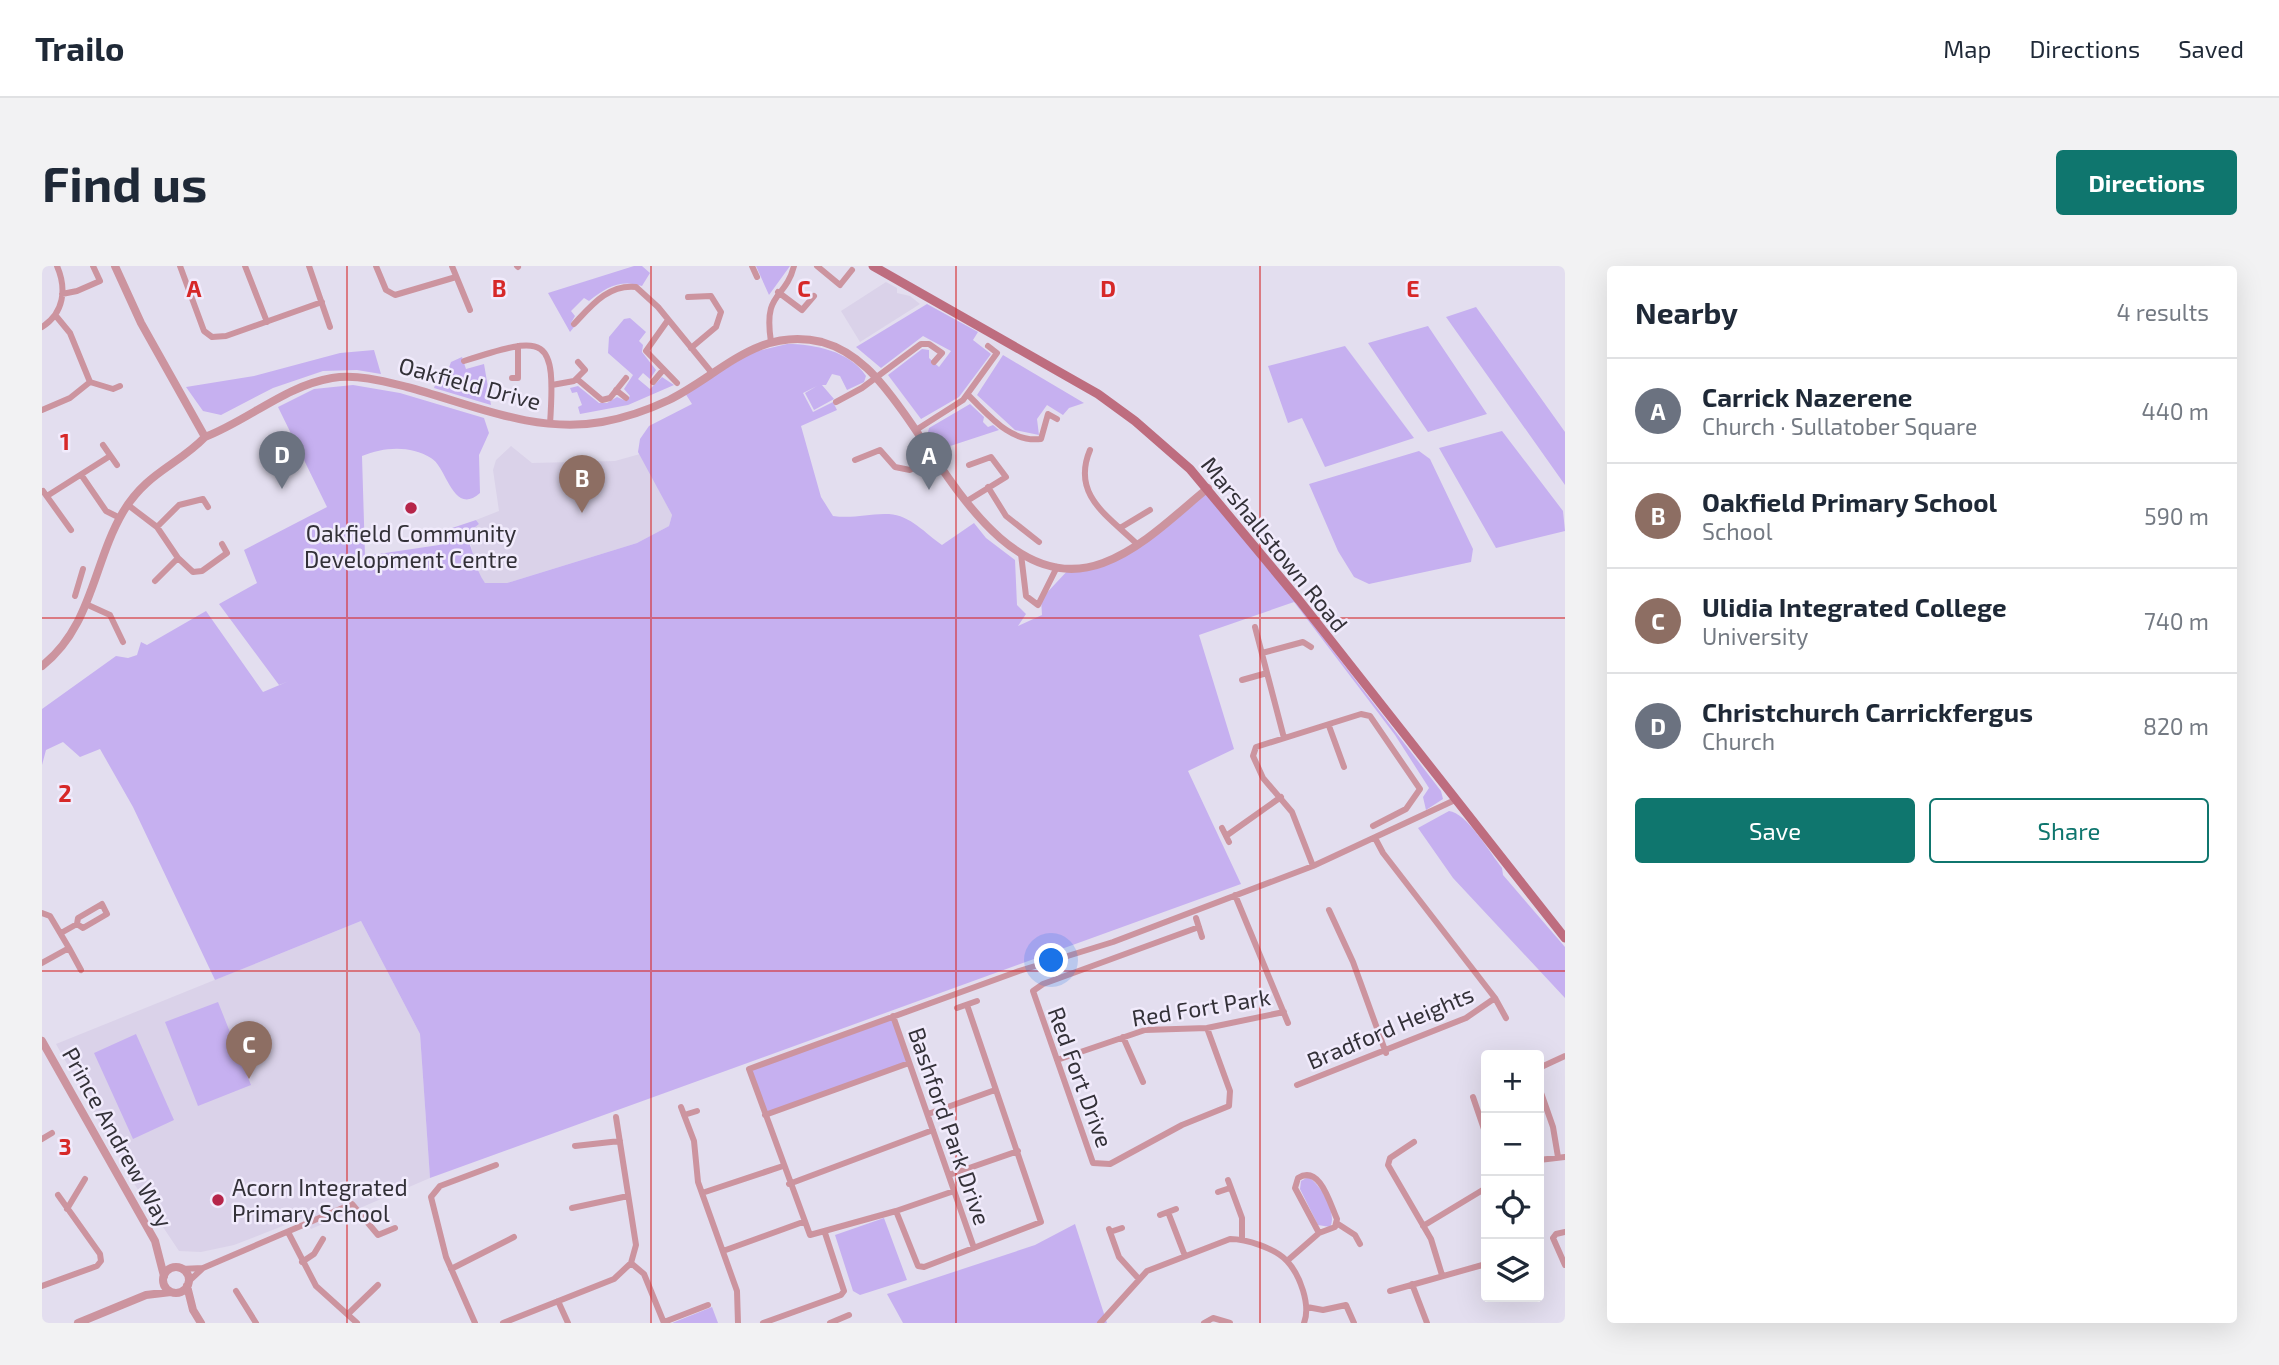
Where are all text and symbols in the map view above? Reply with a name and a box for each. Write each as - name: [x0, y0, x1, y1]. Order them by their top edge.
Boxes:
- text: Trailo: [35, 28, 125, 68]
- text: Map: [1943, 34, 1991, 63]
- text: Directions: [2029, 34, 2140, 63]
- text: Saved: [2178, 34, 2244, 63]
- button: Directions: [2056, 150, 2237, 215]
- text: Find us: [42, 153, 207, 212]
- text: A: [186, 274, 202, 302]
- text: B: [492, 274, 506, 302]
- text: C: [797, 274, 811, 302]
- text: D: [1100, 274, 1116, 302]
- text: E: [1406, 274, 1420, 302]
- text: Nearby: [1635, 294, 1738, 330]
- text: 4 results: [2117, 298, 2209, 326]
- street label: Oakfield Drive: [396, 351, 544, 415]
- text: Carrick Nazerene: [1702, 381, 1912, 412]
- text: A: [1650, 397, 1666, 425]
- text: 440 m: [2142, 397, 2209, 425]
- text: Church · Sullatober Square: [1702, 412, 1977, 440]
- text: 1: [60, 427, 70, 455]
- pin: D: [259, 431, 305, 489]
- pin: A: [906, 432, 952, 490]
- street label: Marshallstown Road: [1196, 451, 1354, 637]
- pin: B: [559, 455, 605, 513]
- text: Oakfield Primary School: [1702, 486, 1997, 517]
- marker: Oakfield Community Development Centre: [403, 500, 419, 516]
- text: B: [1651, 502, 1665, 530]
- text: 590 m: [2144, 502, 2209, 530]
- text: School: [1702, 517, 1772, 545]
- place label: Oakfield Community Development Centre: [304, 519, 518, 573]
- text: Ulidia Integrated College: [1702, 591, 2007, 622]
- text: C: [1651, 607, 1665, 635]
- text: 740 m: [2144, 607, 2209, 635]
- text: University: [1702, 622, 1808, 650]
- text: Christchurch Carrickfergus: [1702, 696, 2033, 727]
- text: D: [1650, 712, 1666, 740]
- text: 820 m: [2143, 712, 2209, 740]
- text: Church: [1702, 727, 1775, 755]
- text: 2: [58, 779, 72, 807]
- button: Save: [1635, 798, 1915, 863]
- button: Share: [1929, 798, 2209, 863]
- your location: [1034, 943, 1068, 977]
- street label: Bradford Heights: [1302, 979, 1478, 1075]
- street label: Red Fort Park: [1130, 982, 1273, 1032]
- street label: Red Fort Drive: [1043, 1003, 1119, 1151]
- pin: C: [226, 1021, 272, 1079]
- street label: Bashford Park Drive: [903, 1023, 997, 1229]
- street label: Prince Andrew Way: [57, 1042, 179, 1232]
- map controls: [1481, 1050, 1544, 1302]
- button: +: [1481, 1050, 1544, 1113]
- button: −: [1481, 1113, 1544, 1176]
- text: 3: [58, 1132, 72, 1160]
- place label: Acorn Integrated Primary School: [232, 1173, 408, 1227]
- button: locate: [1481, 1176, 1544, 1239]
- marker: Acorn Integrated Primary School: [210, 1192, 226, 1208]
- button: layers: [1481, 1239, 1544, 1302]

